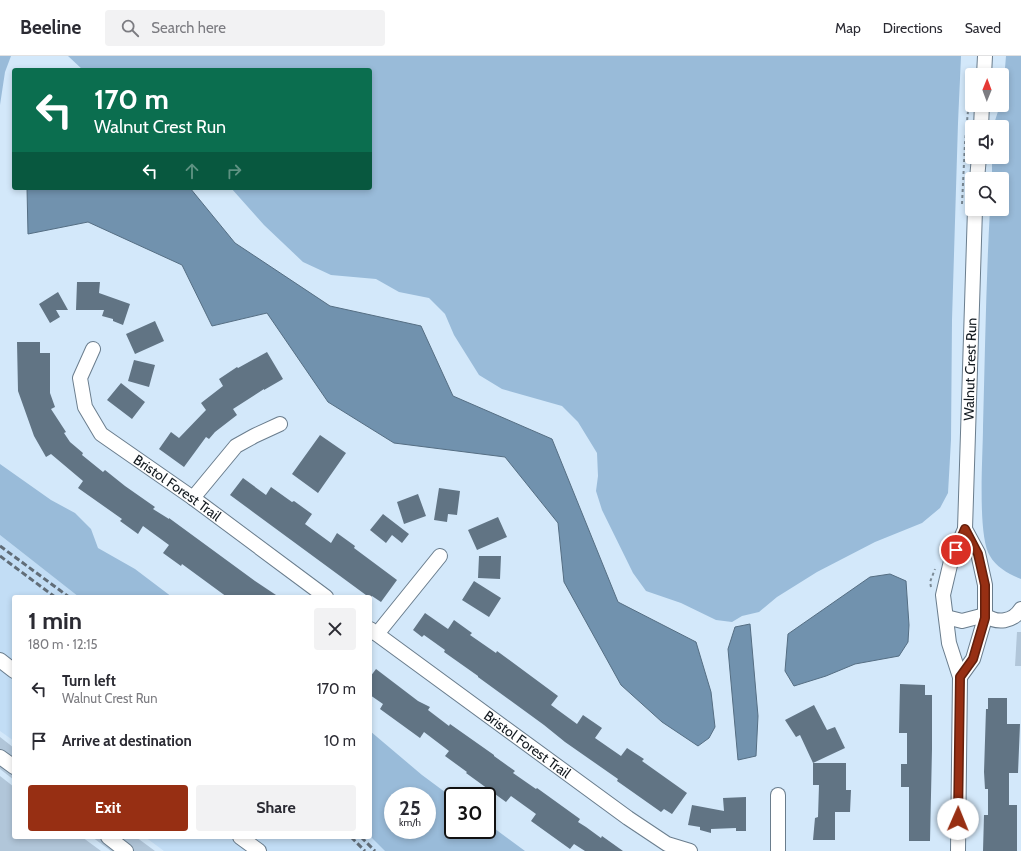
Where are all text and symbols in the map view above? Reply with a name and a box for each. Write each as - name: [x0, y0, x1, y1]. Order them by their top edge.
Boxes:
- search box: [105, 10, 385, 46]
- text: Beeline: [20, 16, 81, 39]
- icon: search: [119, 17, 141, 39]
- text: Search here: [151, 19, 226, 37]
- text: Map: [835, 19, 861, 37]
- text: Directions: [883, 19, 943, 37]
- text: Saved: [965, 19, 1001, 37]
- north arrow: [965, 68, 1009, 112]
- map controls: [965, 68, 1009, 216]
- text: 170 m: [94, 82, 169, 116]
- icon: left: [28, 84, 80, 136]
- text: Walnut Crest Run: [94, 116, 226, 138]
- button: sound: [965, 120, 1009, 164]
- icon: left: [139, 160, 161, 182]
- icon: ahead: [181, 160, 203, 182]
- icon: right: [223, 160, 245, 182]
- button: search: [965, 172, 1009, 216]
- street label: Walnut Crest Run: [959, 317, 981, 421]
- street label: Bristol Forest Trail: [130, 450, 225, 525]
- pin: [939, 533, 973, 567]
- icon: arrive: [945, 539, 967, 561]
- text: 1 min: [28, 606, 82, 635]
- button: close: [314, 608, 356, 650]
- text: 180 m · 12:15: [28, 636, 98, 652]
- text: Turn left: [62, 672, 116, 690]
- icon: left: [28, 678, 50, 700]
- text: 170 m: [317, 680, 356, 698]
- text: Walnut Crest Run: [62, 690, 157, 706]
- street label: Bristol Forest Trail: [480, 706, 575, 782]
- icon: arrive: [28, 730, 50, 752]
- text: Arrive at destination: [62, 732, 192, 750]
- text: 10 m: [324, 732, 356, 750]
- button: Exit: [28, 785, 188, 831]
- button: Share: [196, 785, 356, 831]
- speed limit sign: 30: [444, 787, 496, 839]
- text: 25: [399, 796, 421, 820]
- position arrow: [937, 798, 979, 840]
- text: km/h: [399, 816, 421, 829]

